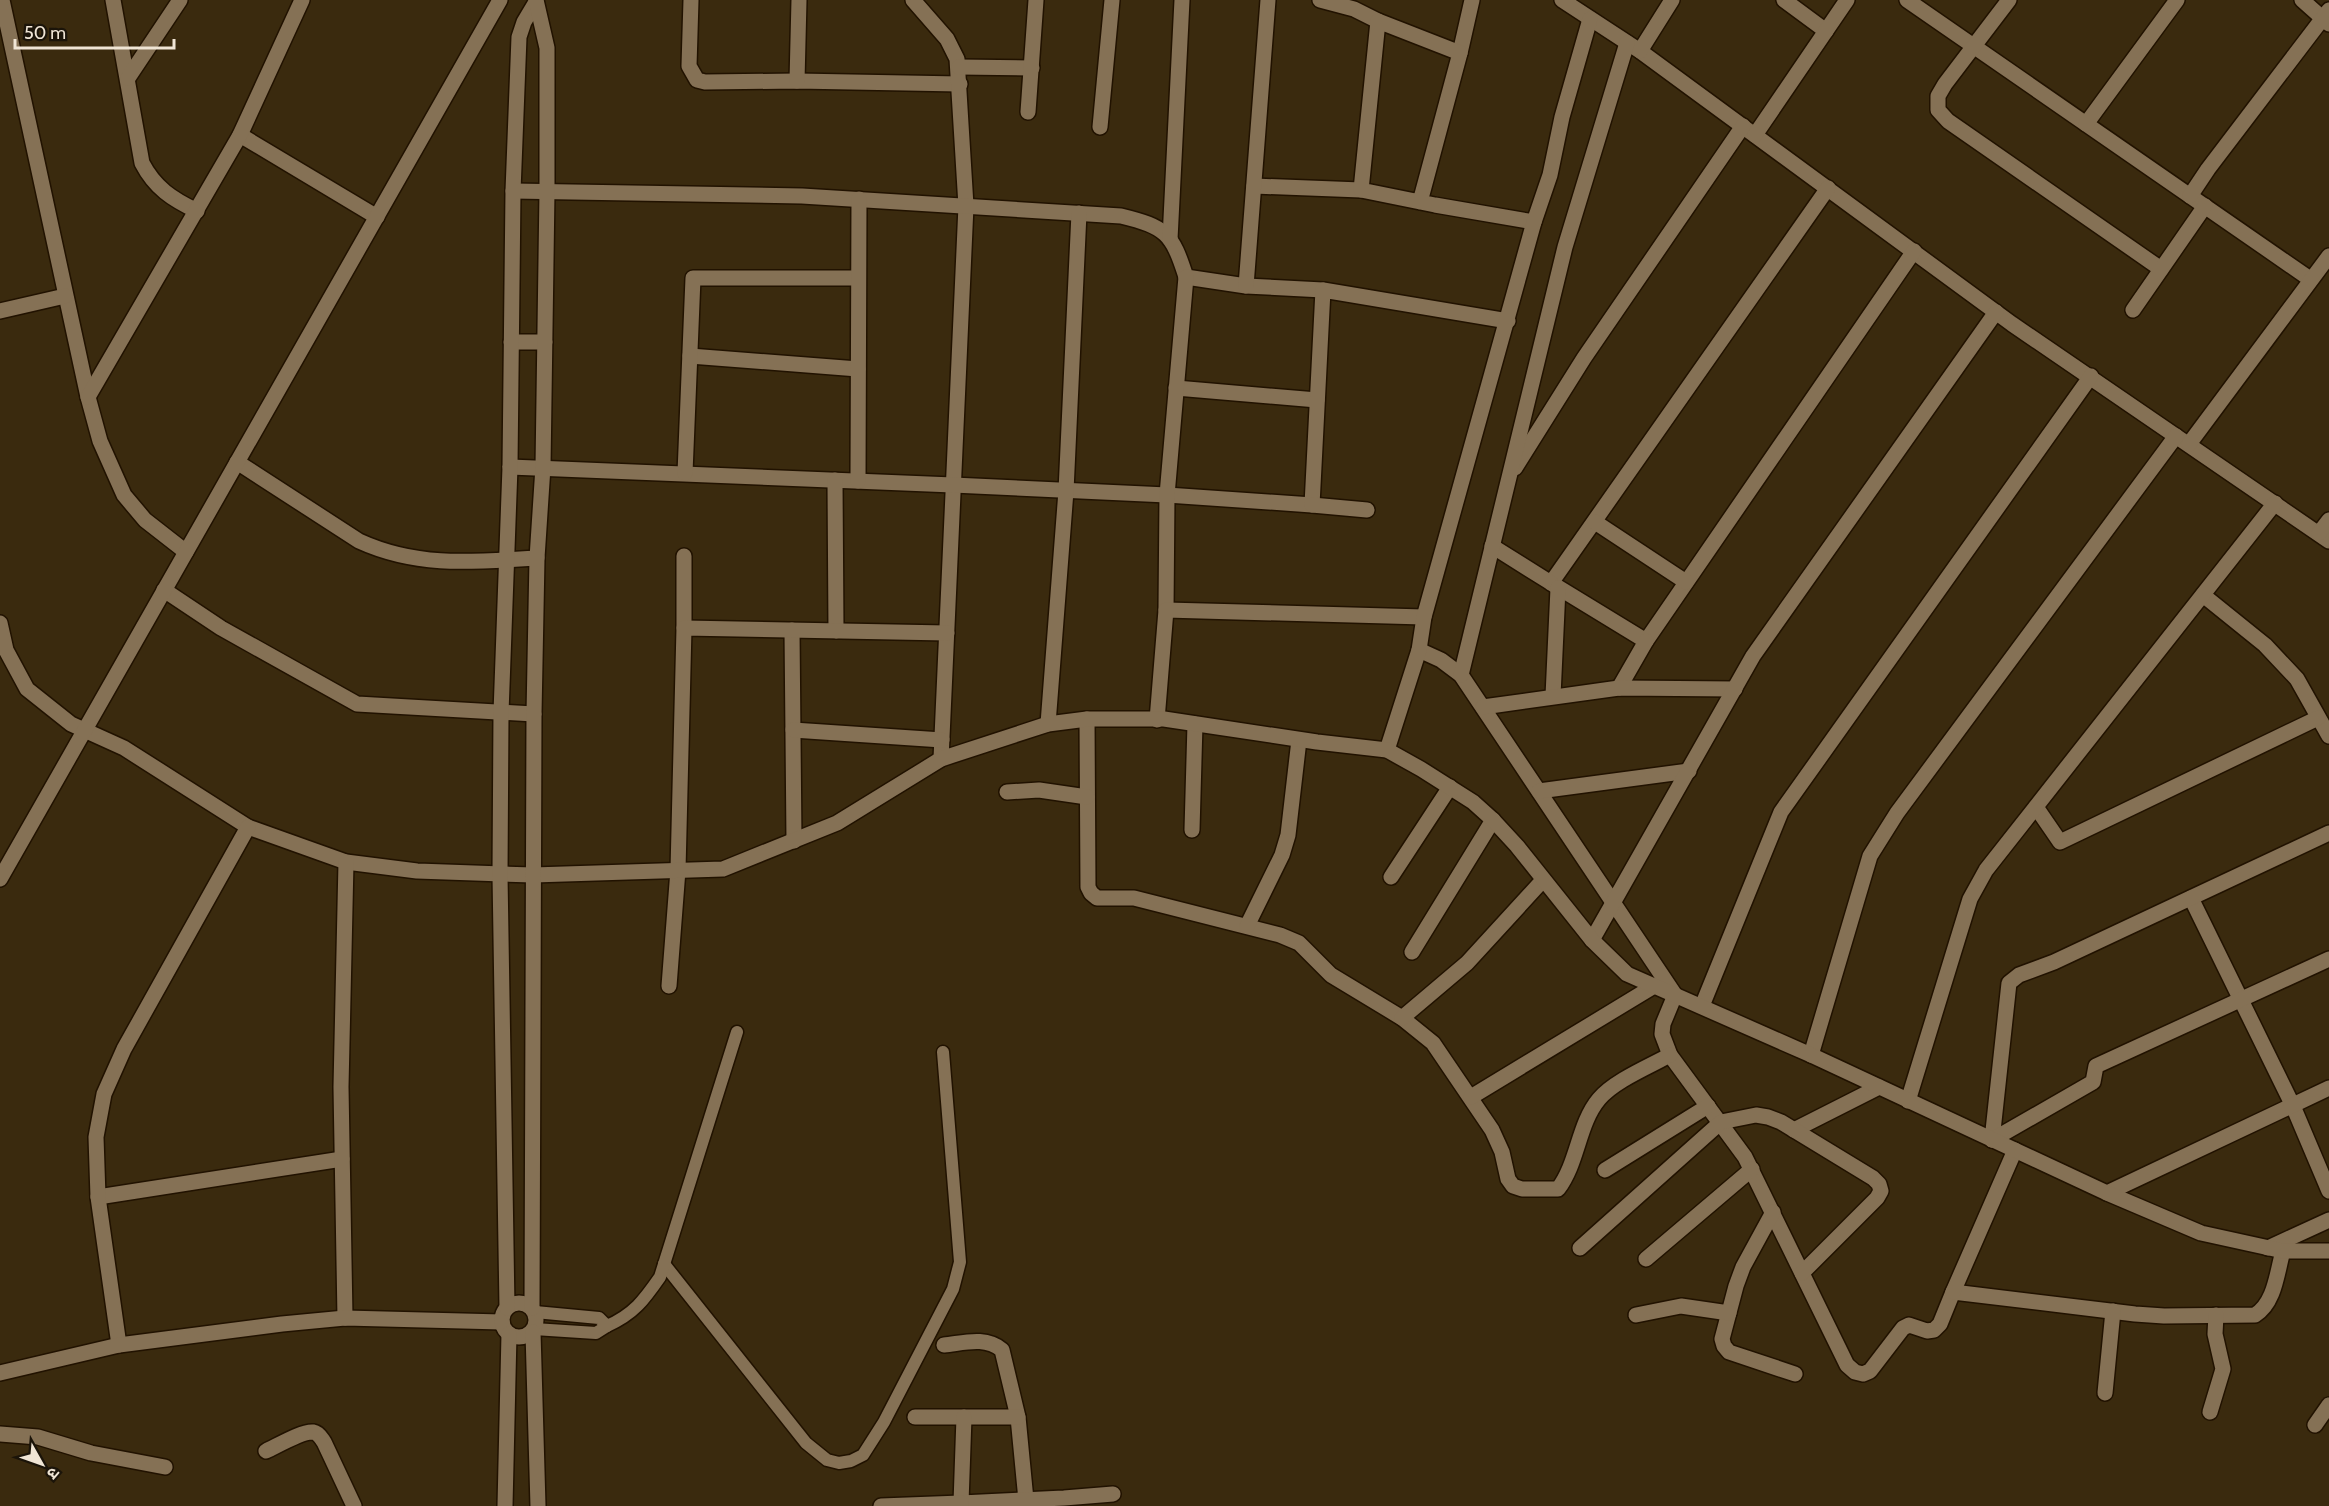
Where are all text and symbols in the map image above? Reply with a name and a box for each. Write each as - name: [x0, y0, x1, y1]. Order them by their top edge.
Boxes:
- scale bar: [15, 12, 174, 50]
- text: 50 m: [24, 22, 66, 44]
- north arrow: [12, 1434, 72, 1494]
- text: उ: [42, 1464, 63, 1483]

